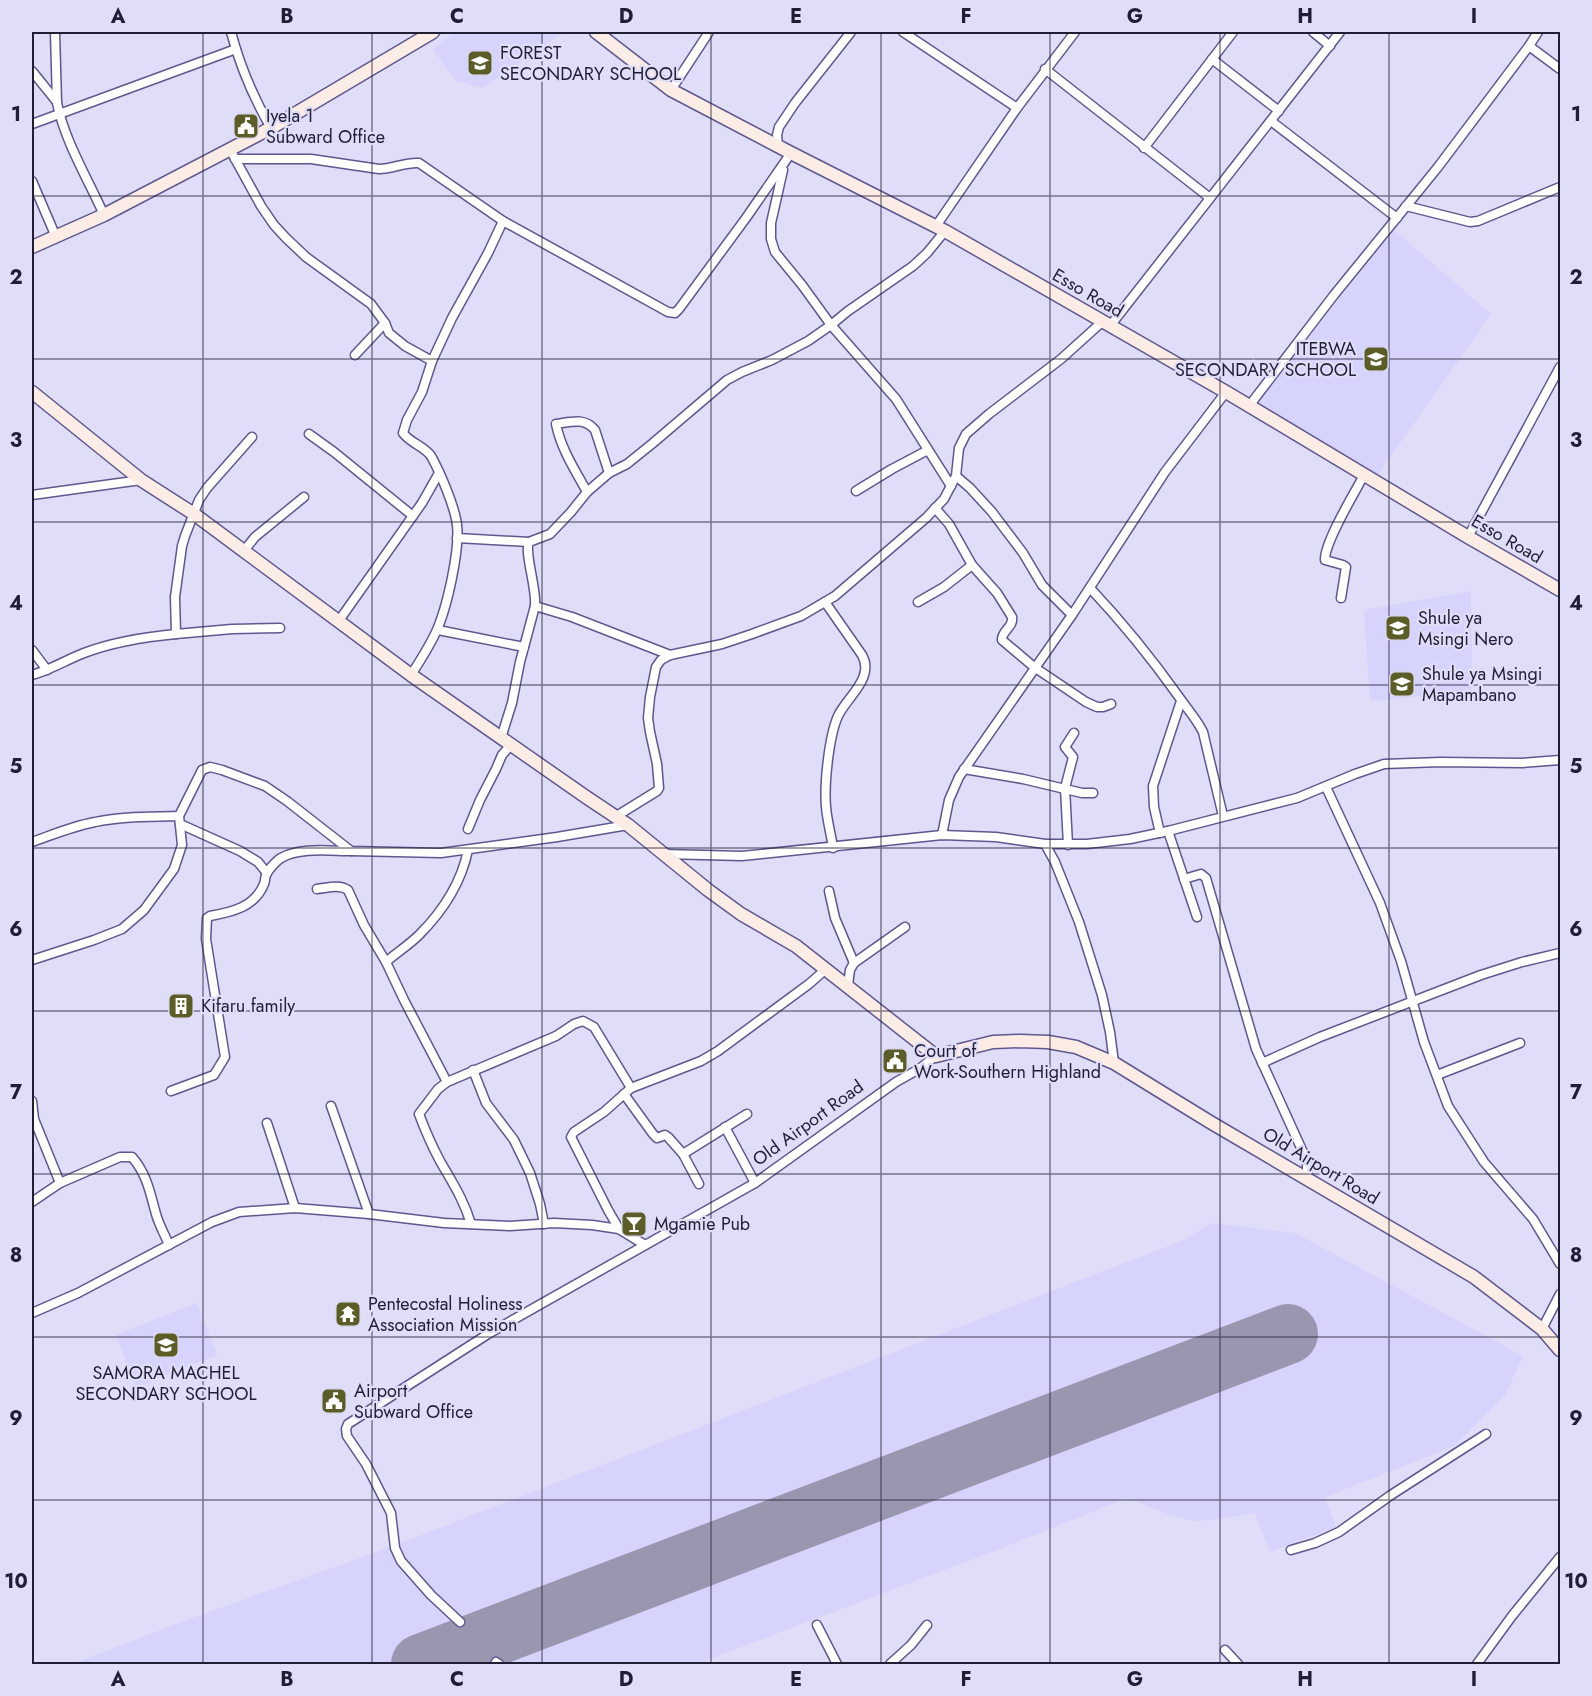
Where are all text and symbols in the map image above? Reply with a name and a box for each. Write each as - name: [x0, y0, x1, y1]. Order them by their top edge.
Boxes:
- text: A: [110, 2, 126, 31]
- text: B: [280, 2, 294, 31]
- text: C: [450, 2, 464, 31]
- text: D: [619, 2, 633, 31]
- text: E: [790, 2, 802, 31]
- text: F: [960, 2, 972, 31]
- text: G: [1127, 2, 1143, 31]
- text: H: [1297, 2, 1313, 31]
- text: I: [1471, 2, 1477, 31]
- place label: FOREST SECONDARY SCHOOL: [500, 40, 681, 87]
- school or university icon: FOREST SECONDARY SCHOOL: [465, 48, 495, 78]
- text: 1: [11, 100, 21, 129]
- text: 1: [1571, 100, 1581, 129]
- place label: Iyela 1 Subward Office: [266, 103, 385, 150]
- public building icon: Iyela 1 Subward Office: [231, 111, 261, 141]
- street label: Esso Road: [1048, 262, 1128, 324]
- text: 2: [9, 263, 23, 292]
- text: 2: [1569, 263, 1583, 292]
- place label: ITEBWA SECONDARY SCHOOL: [1175, 336, 1356, 383]
- school or university icon: ITEBWA SECONDARY SCHOOL: [1361, 344, 1391, 374]
- text: 3: [10, 426, 22, 455]
- text: 3: [1570, 426, 1582, 455]
- street label: Esso Road: [1467, 508, 1547, 570]
- text: 4: [9, 589, 23, 618]
- text: 4: [1569, 589, 1583, 618]
- place label: Shule ya Msingi Nero: [1418, 605, 1513, 652]
- school or university icon: Shule ya Msingi Nero: [1383, 613, 1413, 643]
- place label: Shule ya Msingi Mapambano: [1422, 661, 1542, 708]
- school or university icon: Shule ya Msingi Mapambano: [1387, 669, 1417, 699]
- text: 5: [10, 752, 23, 781]
- text: 5: [1570, 752, 1583, 781]
- text: 6: [9, 915, 23, 944]
- text: 6: [1569, 915, 1583, 944]
- building icon: Kifaru family: [166, 991, 196, 1021]
- place label: Kifaru family: [201, 993, 295, 1019]
- place label: Court of Work-Southern Highland: [914, 1038, 1101, 1085]
- public building icon: Court of Work-Southern Highland: [880, 1046, 910, 1076]
- street label: Old Airport Road: [747, 1074, 869, 1172]
- text: 7: [10, 1078, 23, 1107]
- text: 7: [1570, 1078, 1583, 1107]
- street label: Old Airport Road: [1258, 1121, 1384, 1211]
- bar icon: Mgamie Pub: [619, 1209, 649, 1239]
- place label: Mgamie Pub: [654, 1211, 750, 1237]
- text: 8: [10, 1241, 22, 1270]
- text: 8: [1570, 1241, 1582, 1270]
- place label: Pentecostal Holiness Association Mission: [368, 1291, 523, 1338]
- temple icon: Pentecostal Holiness Association Mission: [333, 1299, 363, 1329]
- school or university icon: SAMORA MACHEL SECONDARY SCHOOL: [151, 1330, 181, 1360]
- place label: SAMORA MACHEL SECONDARY SCHOOL: [75, 1360, 257, 1407]
- place label: Airport Subward Office: [354, 1378, 473, 1425]
- public building icon: Airport Subward Office: [319, 1386, 349, 1416]
- text: 9: [9, 1404, 23, 1433]
- text: 9: [1569, 1404, 1583, 1433]
- text: 10: [4, 1567, 28, 1596]
- text: 10: [1564, 1567, 1588, 1596]
- text: A: [110, 1665, 126, 1694]
- text: B: [280, 1665, 294, 1694]
- text: C: [450, 1665, 464, 1694]
- text: D: [619, 1665, 633, 1694]
- text: E: [790, 1665, 802, 1694]
- text: F: [960, 1665, 972, 1694]
- text: G: [1127, 1665, 1143, 1694]
- text: H: [1297, 1665, 1313, 1694]
- text: I: [1471, 1665, 1477, 1694]

